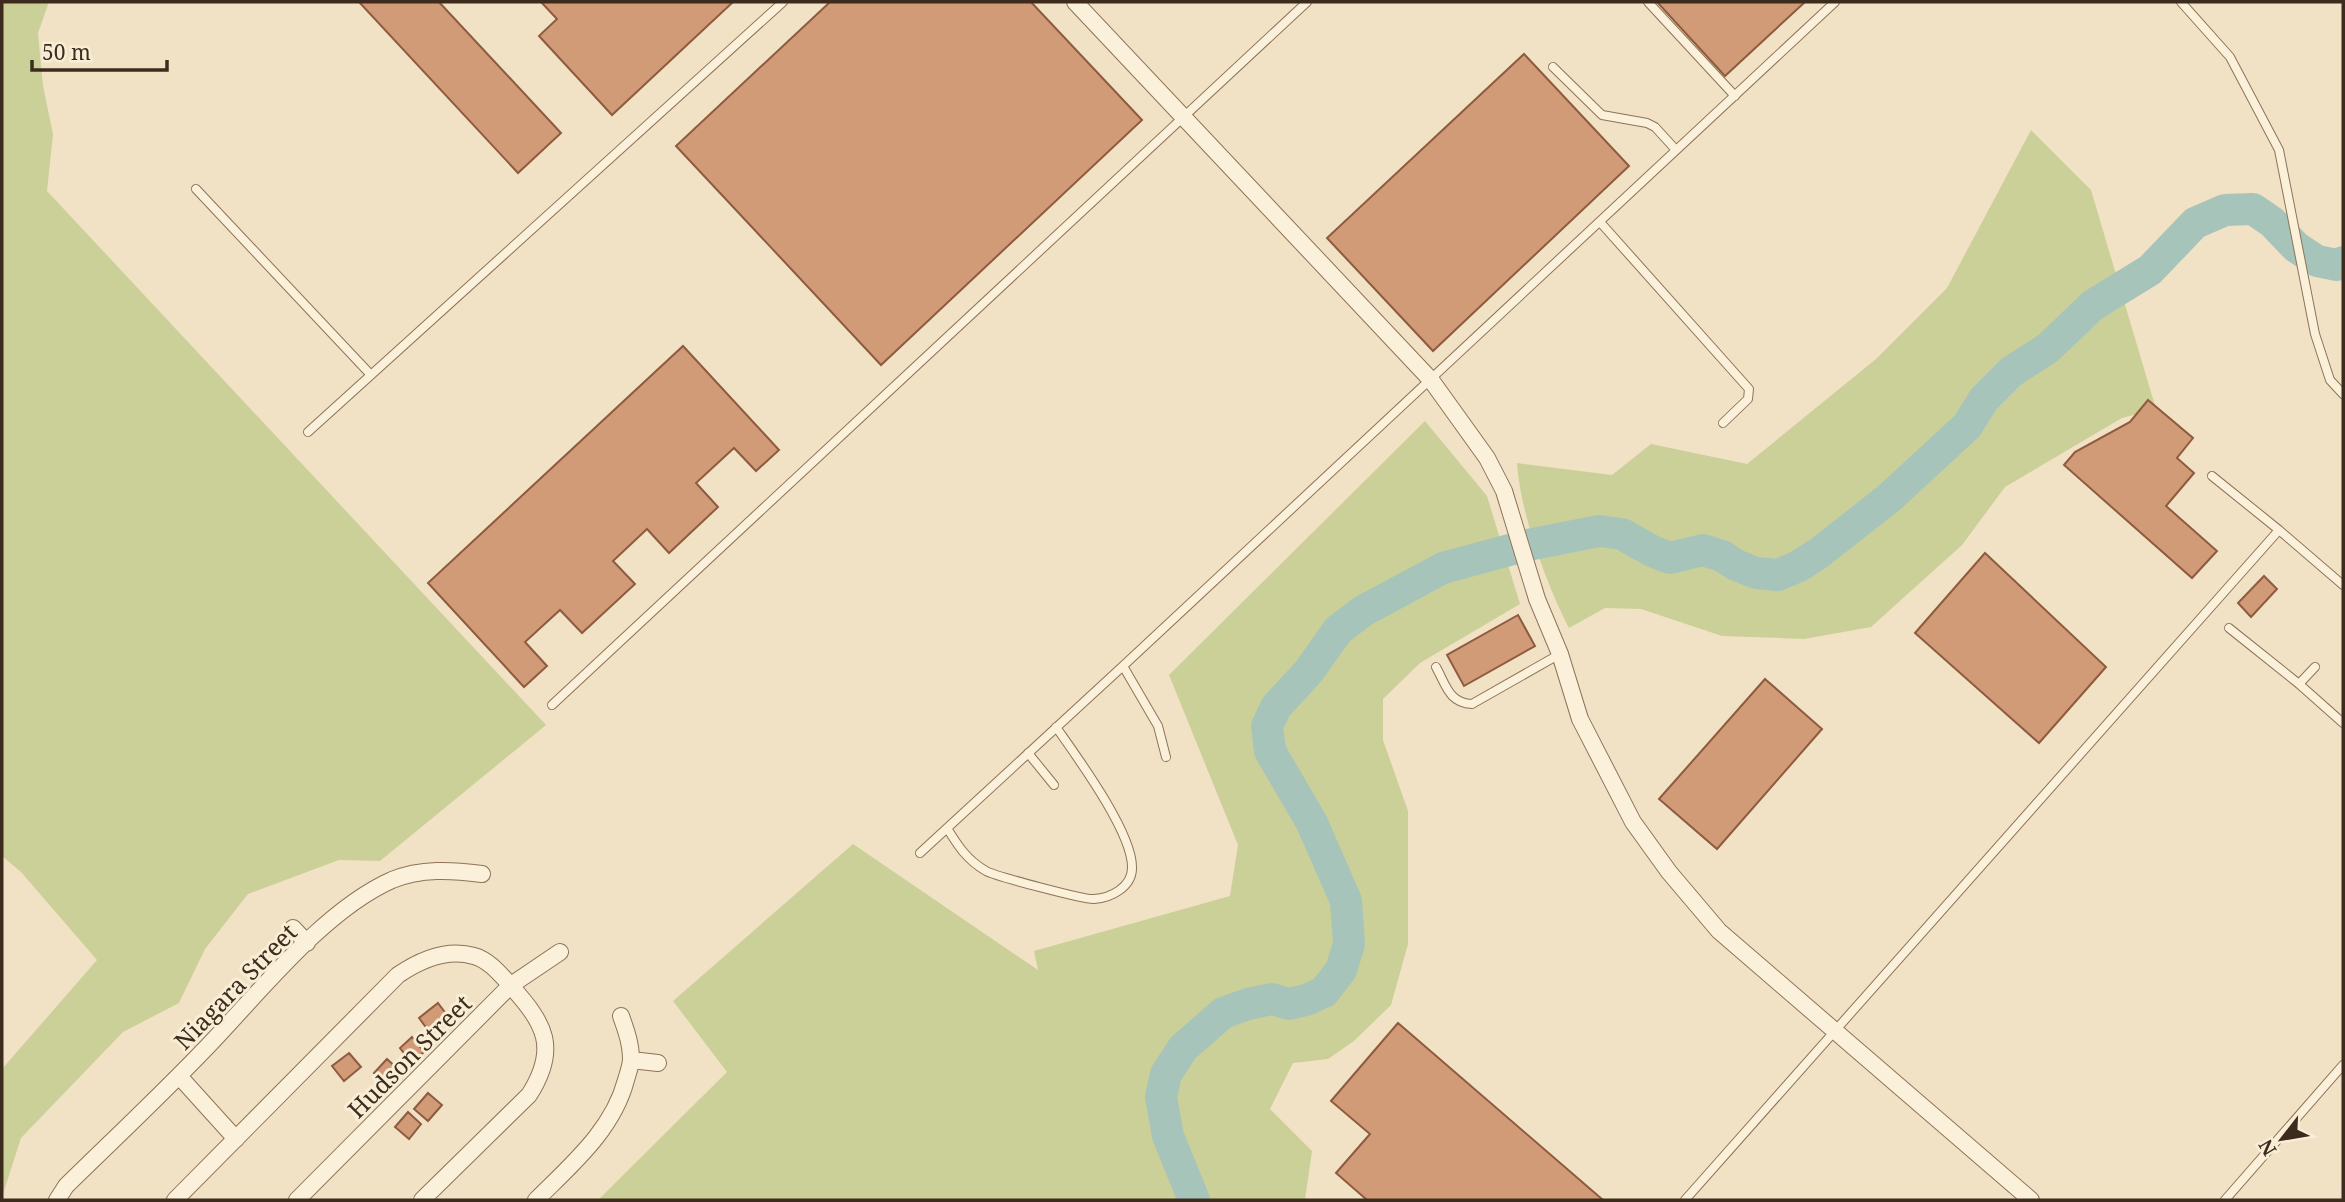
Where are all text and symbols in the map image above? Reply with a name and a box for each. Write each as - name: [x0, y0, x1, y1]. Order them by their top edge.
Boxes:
- scale bar: [32, 28, 166, 72]
- text: 50 m: [42, 38, 91, 66]
- street label: Niagara Street: [166, 916, 304, 1056]
- street label: Hudson Street: [340, 987, 478, 1125]
- north arrow: [2247, 1104, 2317, 1174]
- text: N: [2252, 1135, 2282, 1161]

